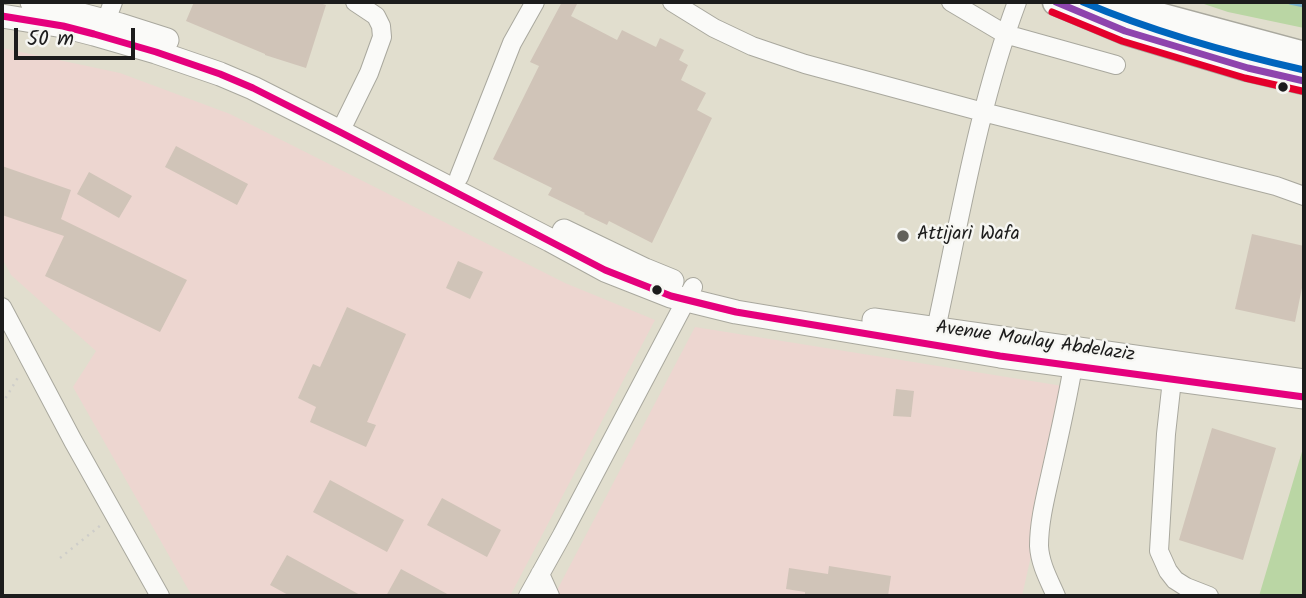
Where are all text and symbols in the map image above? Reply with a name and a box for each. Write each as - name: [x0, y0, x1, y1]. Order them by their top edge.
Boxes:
- scale bar: [18, 14, 138, 58]
- text: 50 m: [27, 23, 74, 56]
- unlabelled marker: [1276, 80, 1290, 94]
- place label: Attijari Wafa: [917, 225, 1020, 247]
- marker: Attijari Wafa: [895, 228, 911, 244]
- unlabelled marker: [650, 283, 664, 297]
- street label: Avenue Moulay Abdelaziz: [934, 318, 1136, 368]

